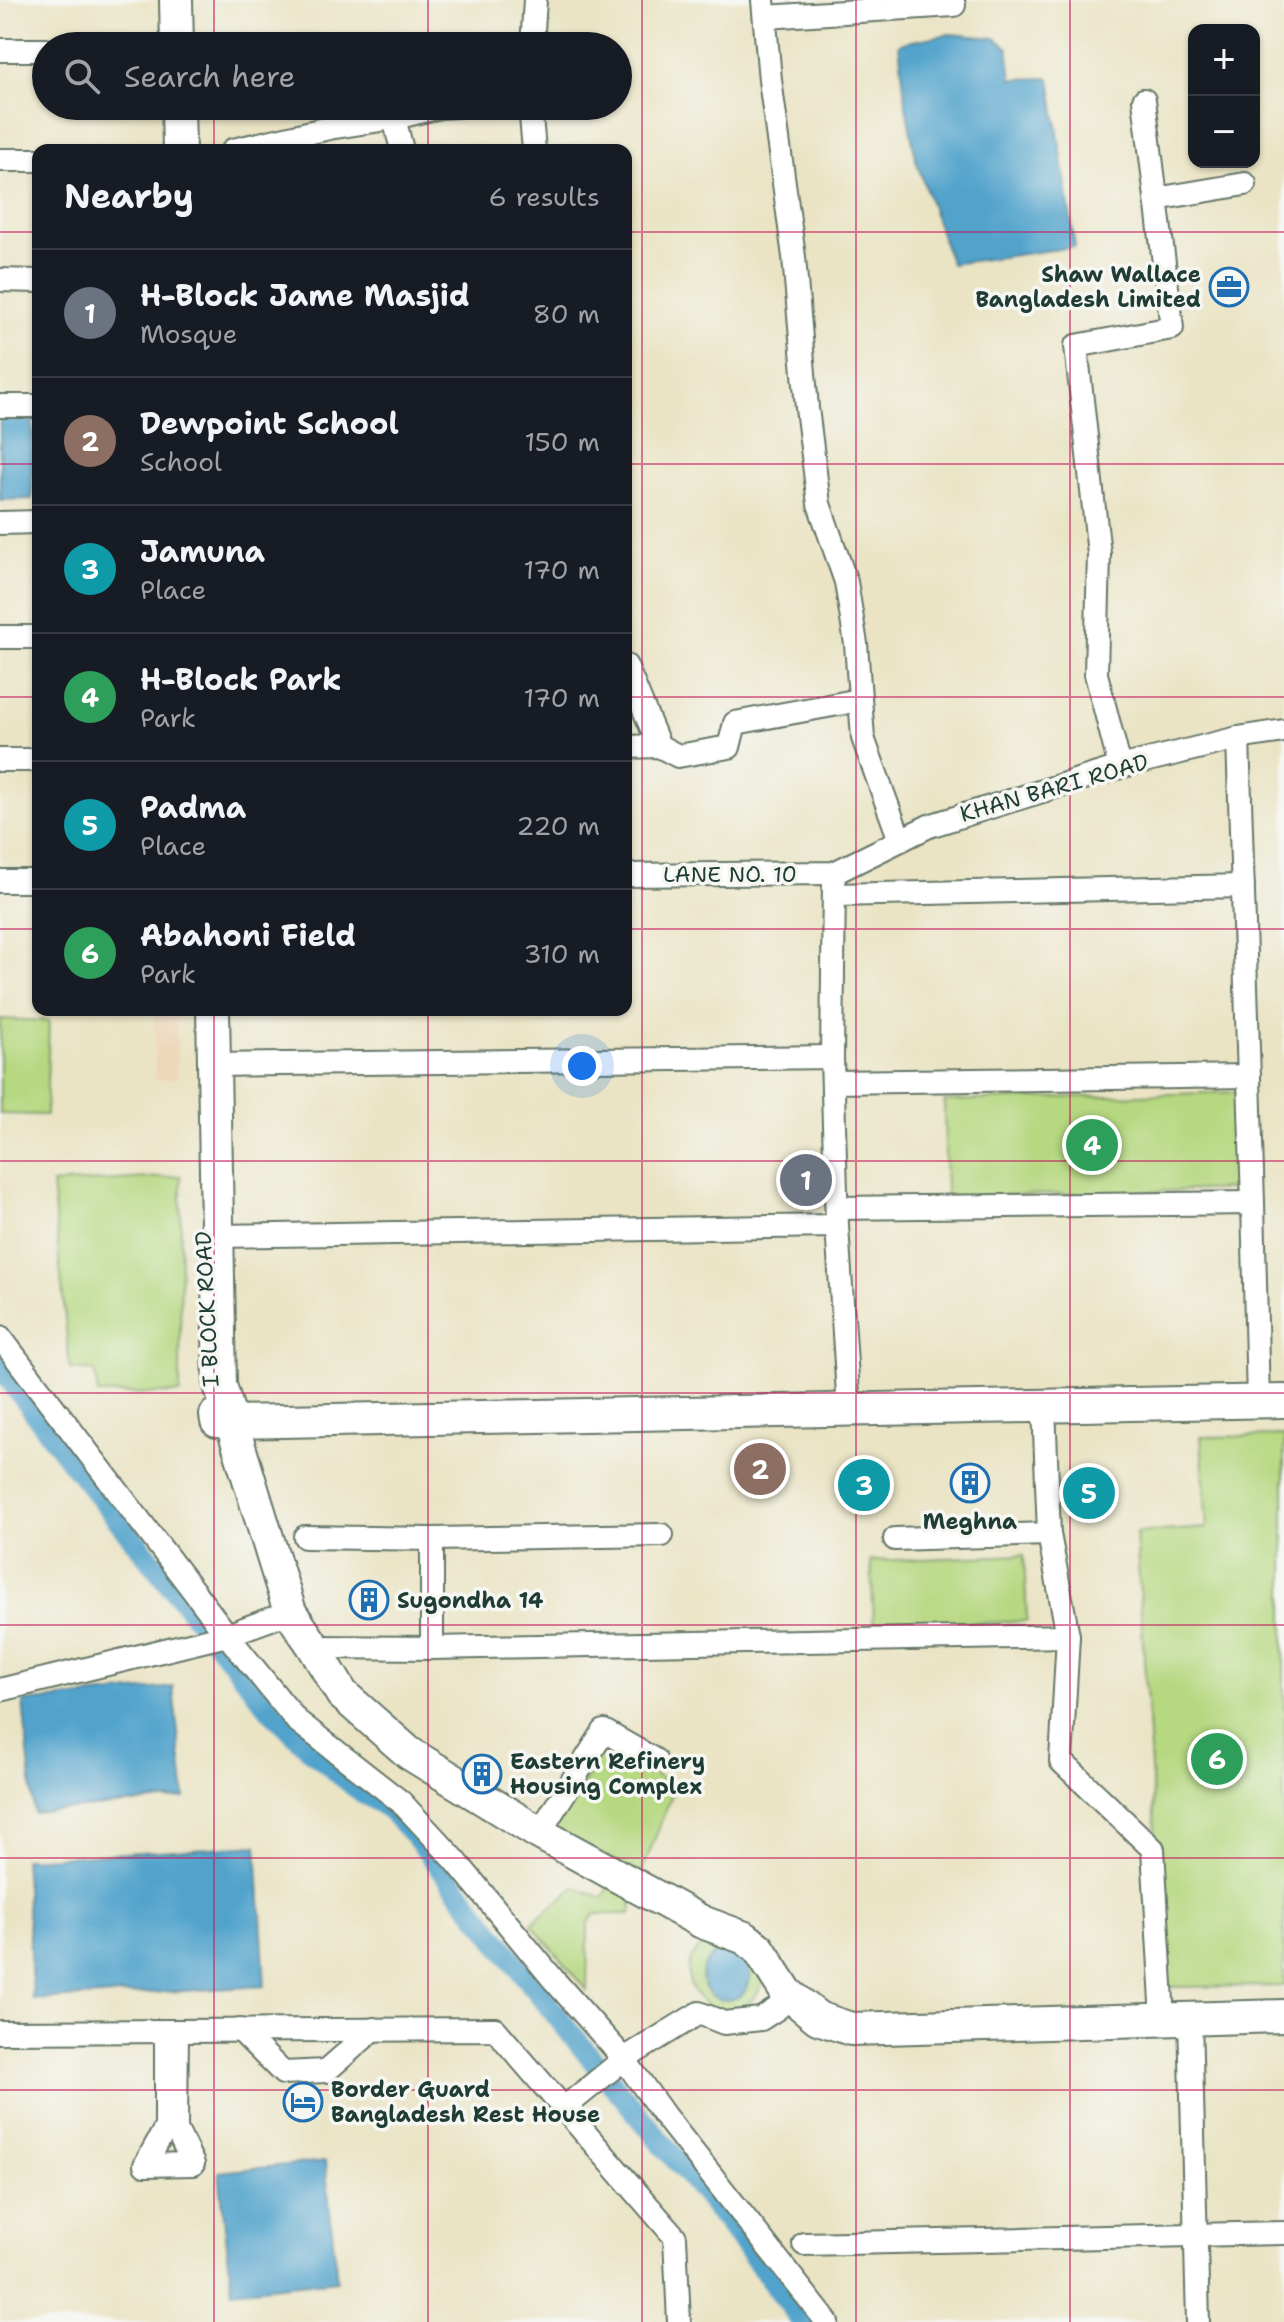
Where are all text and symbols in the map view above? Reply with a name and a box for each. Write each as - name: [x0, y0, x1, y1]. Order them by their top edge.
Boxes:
- map controls: [1188, 24, 1260, 168]
- button: +: [1188, 24, 1260, 96]
- search box: [32, 32, 632, 120]
- icon: search: [60, 54, 104, 98]
- text: Search here: [124, 56, 295, 97]
- button: −: [1188, 96, 1260, 168]
- text: Nearby: [64, 173, 194, 219]
- text: 6 results: [488, 179, 600, 214]
- place label: Shaw Wallace Bangladesh Limited: [975, 260, 1201, 314]
- office icon: Shaw Wallace Bangladesh Limited: [1208, 266, 1250, 308]
- text: H-Block Jame Masjid: [140, 275, 470, 316]
- text: 1: [84, 296, 96, 331]
- text: 80 m: [533, 296, 600, 331]
- text: Mosque: [140, 316, 237, 351]
- text: Dewpoint School: [140, 403, 399, 444]
- text: 2: [81, 424, 99, 459]
- text: 150 m: [524, 424, 600, 459]
- text: School: [140, 444, 222, 479]
- text: Jamuna: [140, 531, 265, 572]
- text: 3: [81, 552, 99, 587]
- text: 170 m: [523, 552, 600, 587]
- text: Place: [140, 572, 206, 607]
- text: H-Block Park: [140, 659, 342, 700]
- text: 4: [81, 680, 99, 715]
- text: 170 m: [523, 680, 600, 715]
- text: Park: [140, 700, 196, 735]
- street label: KHAN BARI ROAD: [956, 747, 1152, 829]
- text: Padma: [140, 787, 246, 828]
- text: 5: [82, 808, 98, 843]
- text: 220 m: [516, 808, 600, 843]
- text: Place: [140, 828, 206, 863]
- street label: LANE NO. 10: [663, 860, 797, 889]
- text: Abahoni Field: [140, 915, 356, 956]
- text: 6: [81, 936, 99, 971]
- text: 310 m: [524, 936, 600, 971]
- text: Park: [140, 956, 196, 991]
- your location: [562, 1046, 602, 1086]
- pin: 4: [1066, 1115, 1118, 1175]
- pin: 1: [780, 1150, 832, 1210]
- street label: I BLOCK ROAD: [188, 1230, 226, 1388]
- pin: 2: [734, 1439, 786, 1499]
- pin: 3: [838, 1455, 890, 1515]
- building icon: Meghna: [949, 1462, 991, 1504]
- pin: 5: [1063, 1463, 1115, 1523]
- place label: Meghna: [923, 1507, 1017, 1536]
- building icon: Sugondha 14: [348, 1579, 390, 1621]
- place label: Sugondha 14: [397, 1586, 544, 1615]
- pin: 6: [1191, 1729, 1243, 1789]
- place label: Eastern Refinery Housing Complex: [510, 1747, 705, 1801]
- building icon: Eastern Refinery Housing Complex: [461, 1753, 503, 1795]
- place label: Border Guard Bangladesh Rest House: [331, 2075, 600, 2129]
- hotel icon: Border Guard Bangladesh Rest House: [282, 2081, 324, 2123]

